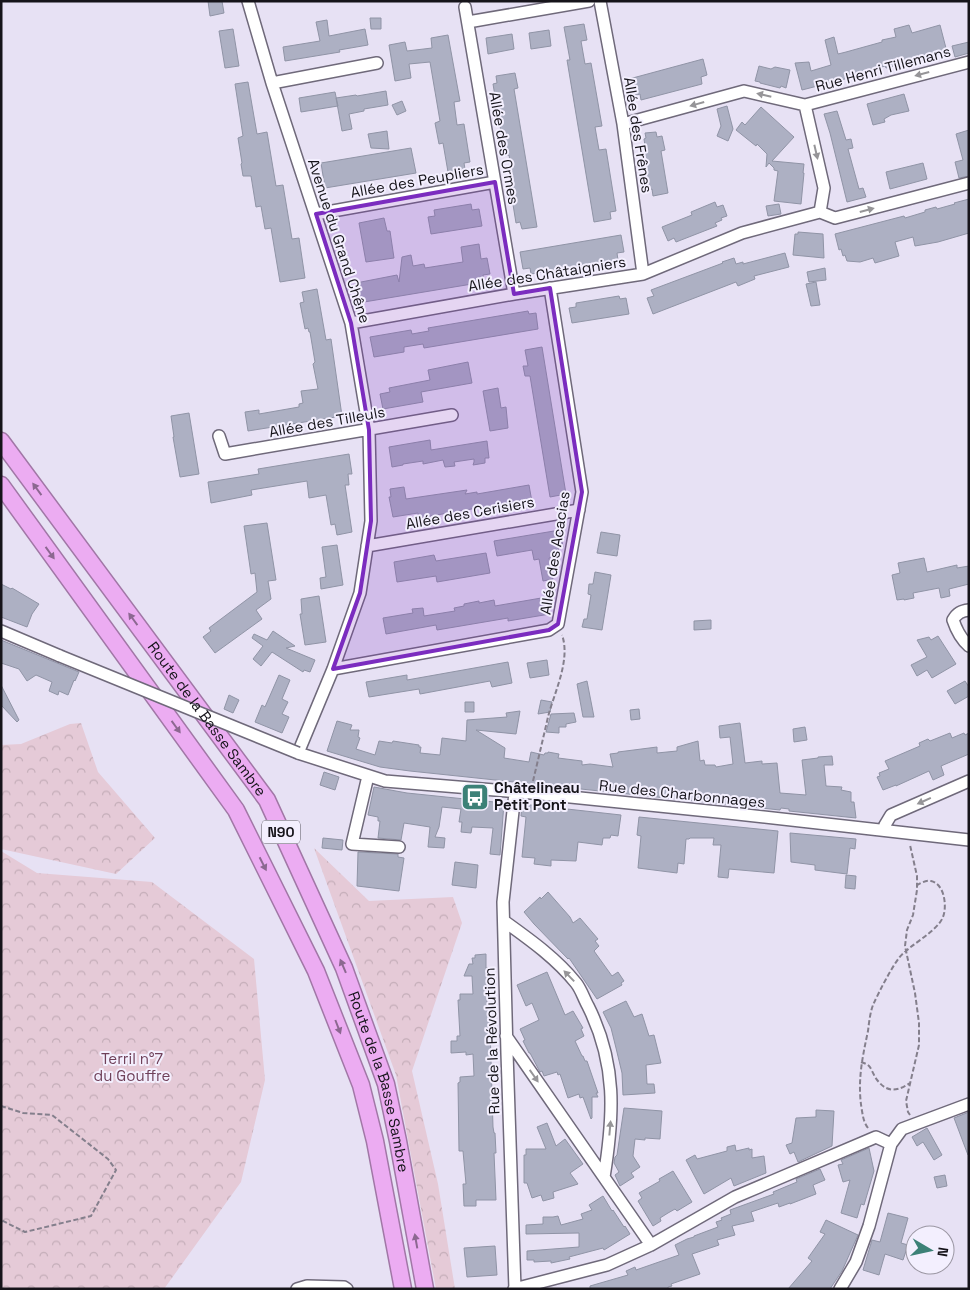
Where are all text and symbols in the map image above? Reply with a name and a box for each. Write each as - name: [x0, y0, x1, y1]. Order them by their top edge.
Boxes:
- street label: Rue Henri Tillemans: [813, 41, 953, 96]
- one-way arrow: [914, 70, 929, 78]
- street label: Allée des Frênes: [620, 76, 657, 194]
- street label: Allée des Ormes: [485, 90, 524, 206]
- one-way arrow: [757, 91, 772, 99]
- one-way arrow: [690, 100, 705, 108]
- one-way arrow: [812, 145, 820, 160]
- street label: Avenue du Grand Chêne: [304, 156, 375, 326]
- street label: Allée des Peupliers: [349, 159, 485, 202]
- one-way arrow: [859, 206, 874, 214]
- street label: Allée des Châtaigniers: [467, 252, 627, 295]
- street label: Allée des Tilleuls: [267, 402, 387, 441]
- one-way arrow: [31, 483, 42, 496]
- street label: Allée des Acacias: [535, 490, 574, 616]
- street label: Allée des Cerisiers: [404, 492, 536, 533]
- one-way arrow: [45, 546, 55, 560]
- one-way arrow: [128, 613, 138, 626]
- street label: Route de la Basse Sambre: [144, 638, 271, 800]
- one-way arrow: [171, 720, 181, 734]
- street label: Rue des Charbonnages: [598, 775, 766, 812]
- place label: Châtelineau Petit Pont: [494, 778, 580, 814]
- bus stop icon: Châtelineau Petit Pont: [460, 782, 490, 812]
- one-way arrow: [917, 797, 931, 805]
- road number: N90: [262, 820, 300, 844]
- one-way arrow: [259, 857, 267, 871]
- one-way arrow: [339, 958, 347, 973]
- street label: Rue de la Révolution: [479, 967, 504, 1115]
- one-way arrow: [563, 970, 575, 982]
- street label: Route de la Basse Sambre: [344, 989, 414, 1174]
- one-way arrow: [335, 1020, 343, 1034]
- park label: Terril n°7 du Gouffre: [94, 1049, 170, 1085]
- one-way arrow: [529, 1070, 539, 1083]
- one-way arrow: [606, 1120, 614, 1136]
- north arrow: [905, 1225, 955, 1275]
- one-way arrow: [412, 1232, 420, 1248]
- text: N: [933, 1246, 952, 1258]

